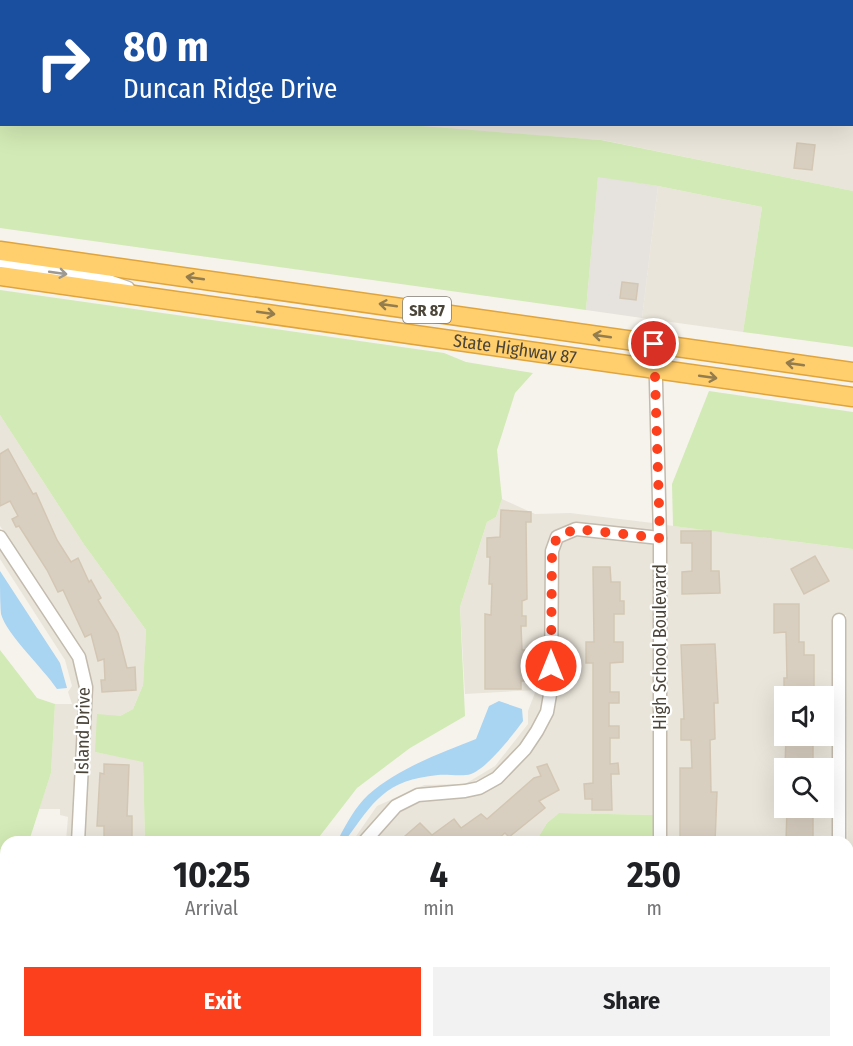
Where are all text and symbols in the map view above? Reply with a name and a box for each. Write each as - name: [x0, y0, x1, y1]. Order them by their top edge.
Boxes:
- text: 80 m: [123, 22, 209, 72]
- icon: right: [24, 24, 102, 102]
- text: Duncan Ridge Drive: [123, 73, 337, 105]
- one-way arrow: [48, 267, 67, 278]
- one-way arrow: [186, 272, 206, 283]
- road number: SR 87: [403, 297, 451, 323]
- one-way arrow: [379, 299, 399, 310]
- one-way arrow: [255, 308, 275, 319]
- pin: [628, 318, 679, 369]
- icon: arrive: [637, 327, 670, 360]
- street label: State Highway 87: [452, 329, 578, 369]
- one-way arrow: [593, 331, 612, 342]
- one-way arrow: [786, 359, 805, 370]
- one-way arrow: [698, 371, 718, 382]
- street label: High School Boulevard: [649, 564, 671, 730]
- position arrow: [519, 634, 583, 698]
- map controls: [774, 686, 834, 818]
- button: sound: [774, 686, 834, 746]
- street label: Island Drive: [71, 687, 95, 775]
- button: search: [774, 758, 834, 818]
- text: 10:25: [173, 853, 250, 897]
- text: 4: [429, 853, 448, 897]
- text: 250: [627, 853, 681, 897]
- text: Arrival: [185, 896, 238, 920]
- text: min: [423, 896, 454, 920]
- text: m: [646, 896, 662, 920]
- button: Exit: [24, 967, 421, 1036]
- button: Share: [433, 967, 830, 1036]

